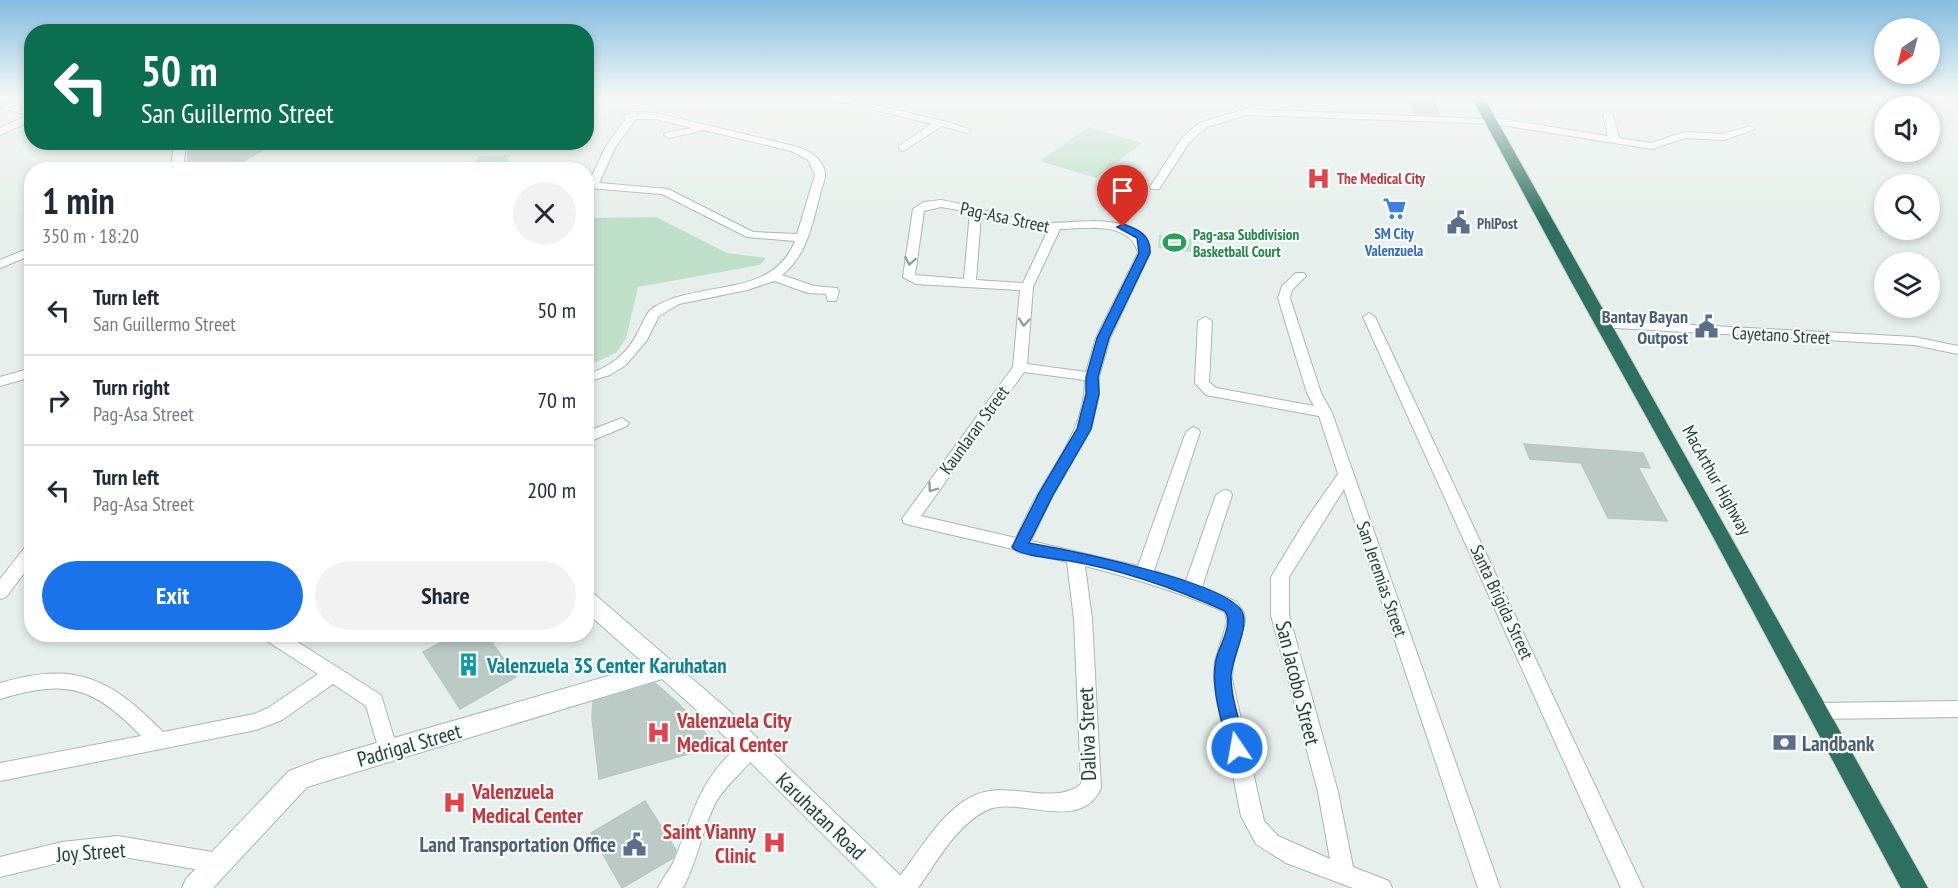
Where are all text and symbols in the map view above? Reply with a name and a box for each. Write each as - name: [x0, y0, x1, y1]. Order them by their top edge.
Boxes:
- north arrow: [1874, 18, 1940, 84]
- map controls: [1874, 18, 1940, 318]
- text: 50 m: [141, 43, 218, 98]
- icon: left: [42, 48, 120, 126]
- text: San Guillermo Street: [141, 96, 334, 130]
- button: sound: [1874, 96, 1940, 162]
- pin: [1097, 165, 1148, 227]
- hospital icon: The Medical City: [1306, 165, 1332, 191]
- place label: The Medical City: [1337, 169, 1426, 188]
- icon: arrive: [1106, 174, 1139, 207]
- button: search: [1874, 174, 1940, 240]
- text: 1 min: [42, 177, 115, 224]
- button: close: [513, 182, 576, 245]
- street label: Pag-Asa Street: [958, 196, 1052, 238]
- supermarket icon: SM City Valenzuela: [1381, 196, 1407, 222]
- public building icon: PhlPost: [1446, 210, 1472, 236]
- place label: PhlPost: [1477, 214, 1518, 233]
- text: 350 m · 18:20: [42, 223, 139, 249]
- place label: SM City Valenzuela: [1364, 224, 1423, 260]
- place label: Pag-asa Subdivision Basketball Court: [1193, 225, 1299, 261]
- sports icon: Pag-asa Subdivision Basketball Court: [1162, 230, 1188, 256]
- button: layers: [1874, 252, 1940, 318]
- one-way arrow: [904, 256, 917, 266]
- text: Turn left: [93, 283, 159, 311]
- icon: left: [42, 294, 75, 327]
- text: 50 m: [537, 296, 576, 324]
- place label: Bantay Bayan Outpost: [1602, 305, 1689, 349]
- text: San Guillermo Street: [93, 311, 236, 337]
- public building icon: Bantay Bayan Outpost: [1693, 313, 1719, 339]
- one-way arrow: [1018, 317, 1031, 326]
- street label: Cayetano Street: [1731, 321, 1831, 349]
- text: Turn right: [93, 373, 170, 401]
- street label: Kaunlaran Street: [934, 381, 1014, 479]
- icon: right: [42, 384, 75, 417]
- text: 70 m: [537, 386, 576, 414]
- text: Pag-Asa Street: [93, 401, 194, 427]
- street label: MacArthur Highway: [1677, 421, 1757, 539]
- text: Turn left: [93, 463, 159, 491]
- icon: left: [42, 474, 75, 507]
- text: 200 m: [527, 476, 576, 504]
- one-way arrow: [928, 482, 939, 493]
- text: Pag-Asa Street: [93, 491, 194, 517]
- street label: San Jeremias Street: [1351, 518, 1413, 640]
- street label: Santa Brigida Street: [1465, 541, 1539, 663]
- button: Exit: [42, 561, 303, 630]
- button: Share: [315, 561, 576, 630]
- street label: San Jacobo Street: [1270, 618, 1326, 748]
- building icon: Valenzuela 3S Center Karuhatan: [456, 652, 482, 678]
- place label: Valenzuela 3S Center Karuhatan: [486, 652, 727, 679]
- street label: Daliva Street: [1072, 687, 1102, 781]
- place label: Valenzuela City Medical Center: [676, 707, 792, 758]
- position arrow: [1205, 716, 1269, 780]
- street label: Padrigal Street: [354, 717, 464, 773]
- hospital icon: Valenzuela City Medical Center: [646, 719, 672, 745]
- bank icon: Landbank: [1771, 730, 1797, 756]
- place label: Landbank: [1802, 730, 1875, 757]
- street label: Karuhatan Road: [770, 767, 872, 865]
- place label: Valenzuela Medical Center: [471, 778, 584, 829]
- hospital icon: Valenzuela Medical Center: [441, 790, 467, 816]
- place label: Saint Vianny Clinic: [663, 818, 757, 869]
- hospital icon: Saint Vianny Clinic: [761, 830, 787, 856]
- place label: Land Transportation Office: [419, 831, 616, 858]
- public building icon: Land Transportation Office: [621, 831, 647, 857]
- street label: Joy Street: [55, 836, 127, 868]

